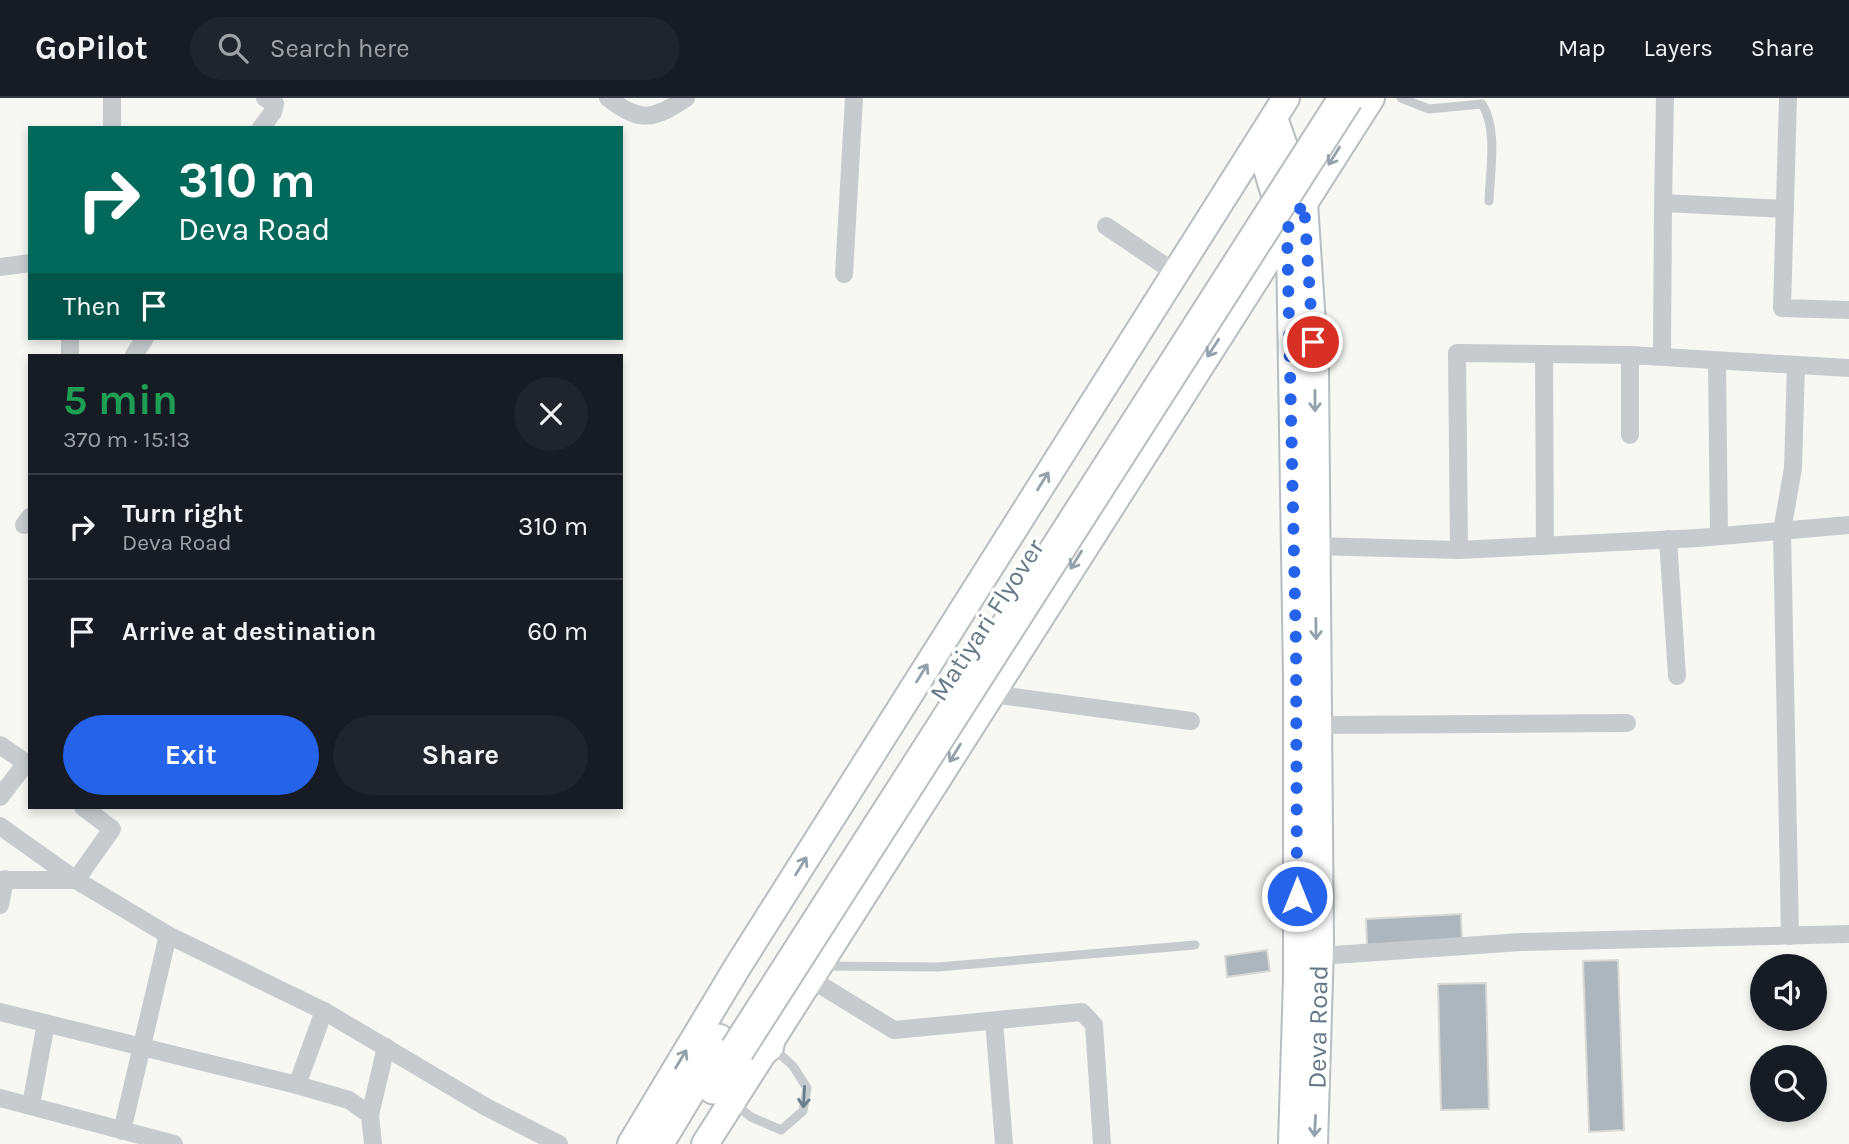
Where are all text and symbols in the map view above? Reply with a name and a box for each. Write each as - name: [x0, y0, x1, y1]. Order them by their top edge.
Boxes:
- search box: [190, 17, 680, 80]
- text: GoPilot: [35, 29, 148, 67]
- icon: search: [214, 29, 252, 67]
- text: Search here: [270, 33, 410, 64]
- text: Map: [1558, 34, 1606, 62]
- text: Layers: [1644, 34, 1713, 62]
- text: Share: [1751, 34, 1814, 62]
- one-way arrow: [1327, 145, 1341, 165]
- text: 310 m: [178, 152, 316, 209]
- icon: right: [63, 154, 154, 245]
- text: Deva Road: [178, 211, 331, 248]
- icon: arrive: [135, 287, 173, 325]
- text: Then: [63, 291, 121, 322]
- pin: [1283, 312, 1343, 372]
- icon: arrive: [1294, 323, 1332, 361]
- one-way arrow: [1205, 338, 1220, 357]
- text: 5 min: [63, 375, 178, 425]
- button: close: [514, 377, 588, 451]
- one-way arrow: [1308, 390, 1322, 413]
- text: 370 m · 15:13: [63, 426, 190, 453]
- one-way arrow: [1036, 471, 1050, 491]
- text: Turn right: [122, 498, 243, 529]
- icon: right: [63, 508, 101, 546]
- text: 310 m: [518, 511, 588, 542]
- text: Deva Road: [122, 529, 232, 556]
- street label: Matiyari Flyover: [923, 533, 1051, 707]
- one-way arrow: [1069, 550, 1084, 569]
- icon: arrive: [63, 613, 101, 651]
- text: Arrive at destination: [122, 616, 376, 647]
- text: 60 m: [527, 616, 588, 647]
- one-way arrow: [1309, 617, 1323, 640]
- one-way arrow: [915, 664, 929, 684]
- button: Exit: [63, 715, 319, 795]
- button: Share: [333, 715, 588, 795]
- one-way arrow: [948, 742, 962, 762]
- one-way arrow: [794, 856, 808, 876]
- position arrow: [1260, 859, 1334, 933]
- map controls: [1750, 954, 1827, 1122]
- button: sound: [1750, 954, 1827, 1031]
- street label: Deva Road: [1301, 965, 1335, 1089]
- button: search: [1750, 1045, 1827, 1122]
- one-way arrow: [675, 1050, 689, 1070]
- one-way arrow: [798, 1085, 811, 1108]
- one-way arrow: [1309, 1114, 1322, 1137]

